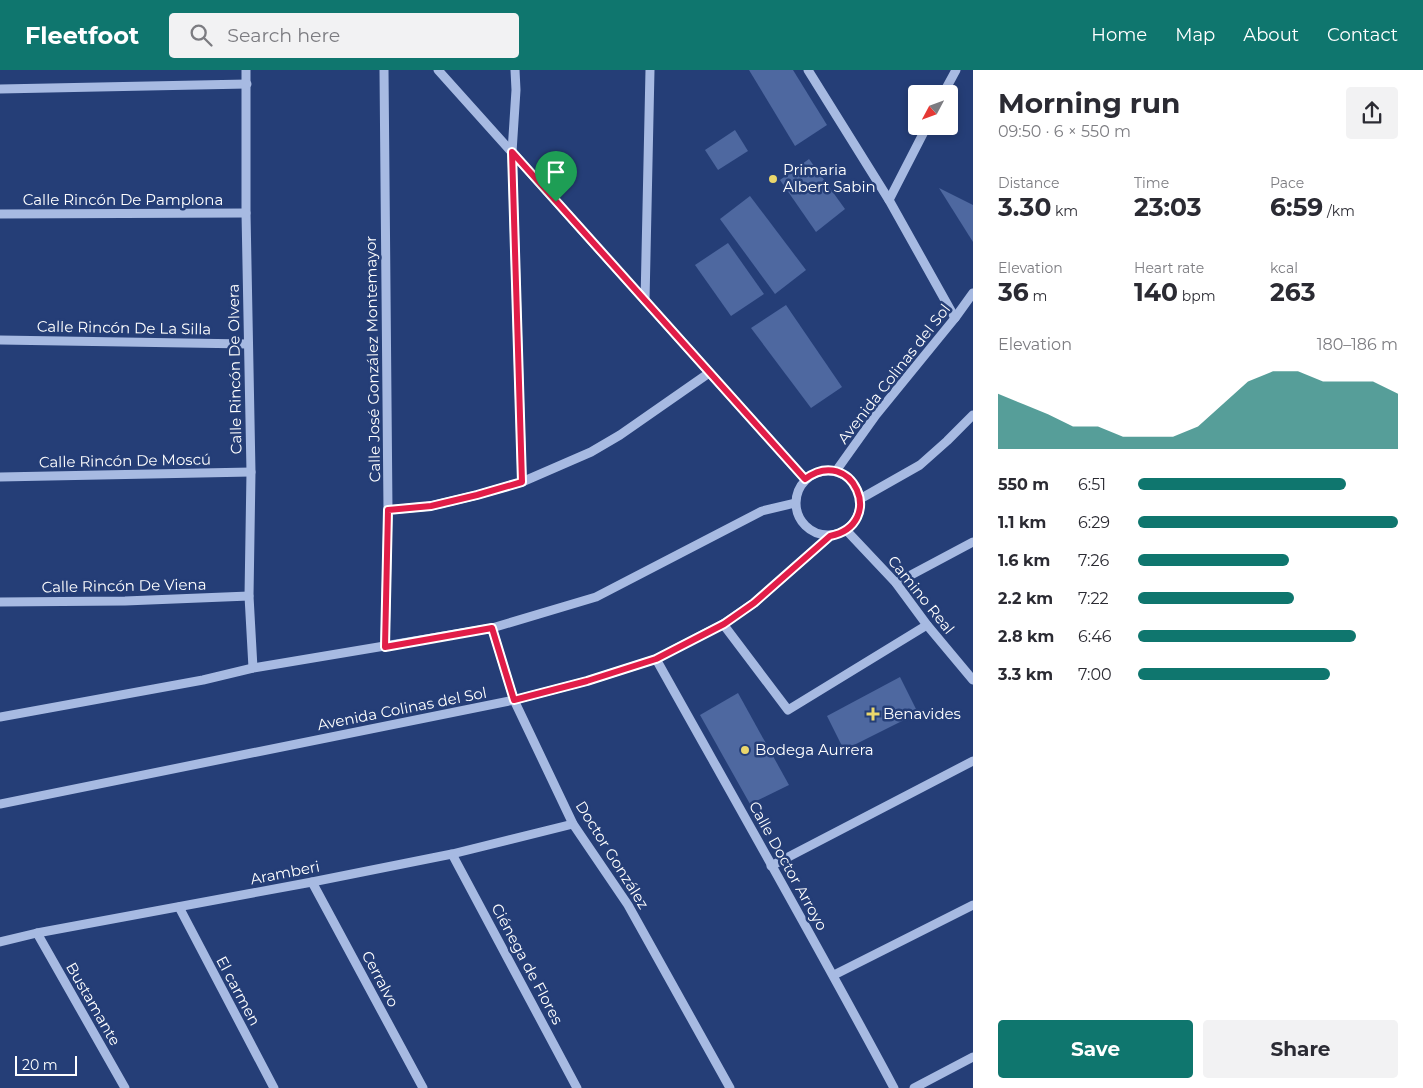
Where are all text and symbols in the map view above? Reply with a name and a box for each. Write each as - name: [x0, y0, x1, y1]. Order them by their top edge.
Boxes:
- search box: [169, 13, 519, 58]
- text: Fleetfoot: [25, 21, 139, 50]
- icon: search: [187, 21, 215, 49]
- text: Search here: [227, 24, 340, 47]
- text: Home: [1091, 24, 1147, 46]
- text: Map: [1175, 24, 1215, 46]
- text: About: [1243, 24, 1299, 46]
- text: Contact: [1327, 24, 1398, 46]
- north arrow: [908, 85, 958, 135]
- map controls: [908, 85, 958, 135]
- text: Morning run: [998, 86, 1180, 120]
- button: share: [1346, 87, 1398, 139]
- text: 09:50 · 6 × 550 m: [998, 122, 1131, 141]
- pin: [535, 151, 577, 202]
- icon: arrive: [542, 158, 570, 186]
- place label: Primaria Albert Sabin: [783, 160, 876, 196]
- marker: Primaria Albert Sabin: [767, 173, 779, 185]
- text: Distance: [998, 174, 1060, 192]
- text: Time: [1134, 174, 1169, 192]
- text: Pace: [1270, 174, 1304, 192]
- street label: Calle Rincón De Pamplona: [23, 190, 223, 209]
- text: 3.30: [998, 192, 1051, 222]
- text: 23:03: [1134, 192, 1202, 222]
- text: 6:59: [1270, 192, 1323, 222]
- text: km: [1051, 202, 1078, 220]
- text: /km: [1323, 202, 1355, 220]
- street label: Calle José González Montemayor: [361, 236, 384, 482]
- text: Elevation: [998, 259, 1063, 277]
- text: Heart rate: [1134, 259, 1204, 277]
- text: kcal: [1270, 259, 1298, 277]
- text: 36: [998, 277, 1029, 307]
- text: 140: [1134, 277, 1178, 307]
- text: 263: [1270, 277, 1315, 307]
- street label: Calle Rincón De Olvera: [224, 284, 245, 454]
- text: m: [1029, 287, 1047, 305]
- text: bpm: [1178, 287, 1216, 305]
- street label: Avenida Colinas del Sol: [833, 300, 954, 447]
- street label: Calle Rincón De La Silla: [37, 316, 211, 339]
- text: Elevation: [998, 335, 1072, 354]
- text: 180–186 m: [1317, 335, 1398, 354]
- street label: Calle Rincón De Moscú: [39, 449, 211, 472]
- text: 550 m: [998, 475, 1049, 494]
- text: 6:51: [1078, 475, 1106, 494]
- text: 1.1 km: [998, 513, 1046, 532]
- text: 6:29: [1078, 513, 1110, 532]
- text: 1.6 km: [998, 551, 1050, 570]
- text: 7:26: [1078, 551, 1109, 570]
- street label: Camino Real: [884, 552, 959, 638]
- street label: Calle Rincón De Viena: [41, 575, 207, 596]
- text: 2.2 km: [998, 589, 1053, 608]
- text: 7:22: [1078, 589, 1109, 608]
- text: 2.8 km: [998, 627, 1054, 646]
- text: 6:46: [1078, 627, 1111, 646]
- text: 3.3 km: [998, 665, 1053, 684]
- text: 7:00: [1078, 665, 1112, 684]
- street label: Avenida Colinas del Sol: [316, 683, 488, 734]
- place label: Benavides: [883, 704, 961, 723]
- marker: Benavides: [867, 708, 879, 720]
- place label: Bodega Aurrera: [755, 740, 874, 759]
- marker: Bodega Aurrera: [739, 744, 751, 756]
- street label: Doctor González: [572, 797, 653, 913]
- street label: Calle Doctor Arroyo: [745, 798, 832, 934]
- street label: Aramberi: [249, 856, 321, 889]
- street label: Ciénega de Flores: [488, 900, 567, 1028]
- street label: Cerralvo: [358, 947, 403, 1010]
- street label: El carmen: [212, 953, 265, 1029]
- street label: Bustamante: [62, 959, 125, 1049]
- button: Save: [998, 1020, 1193, 1078]
- button: Share: [1203, 1020, 1398, 1078]
- scale bar: [15, 1053, 78, 1076]
- text: 20 m: [22, 1056, 58, 1074]

